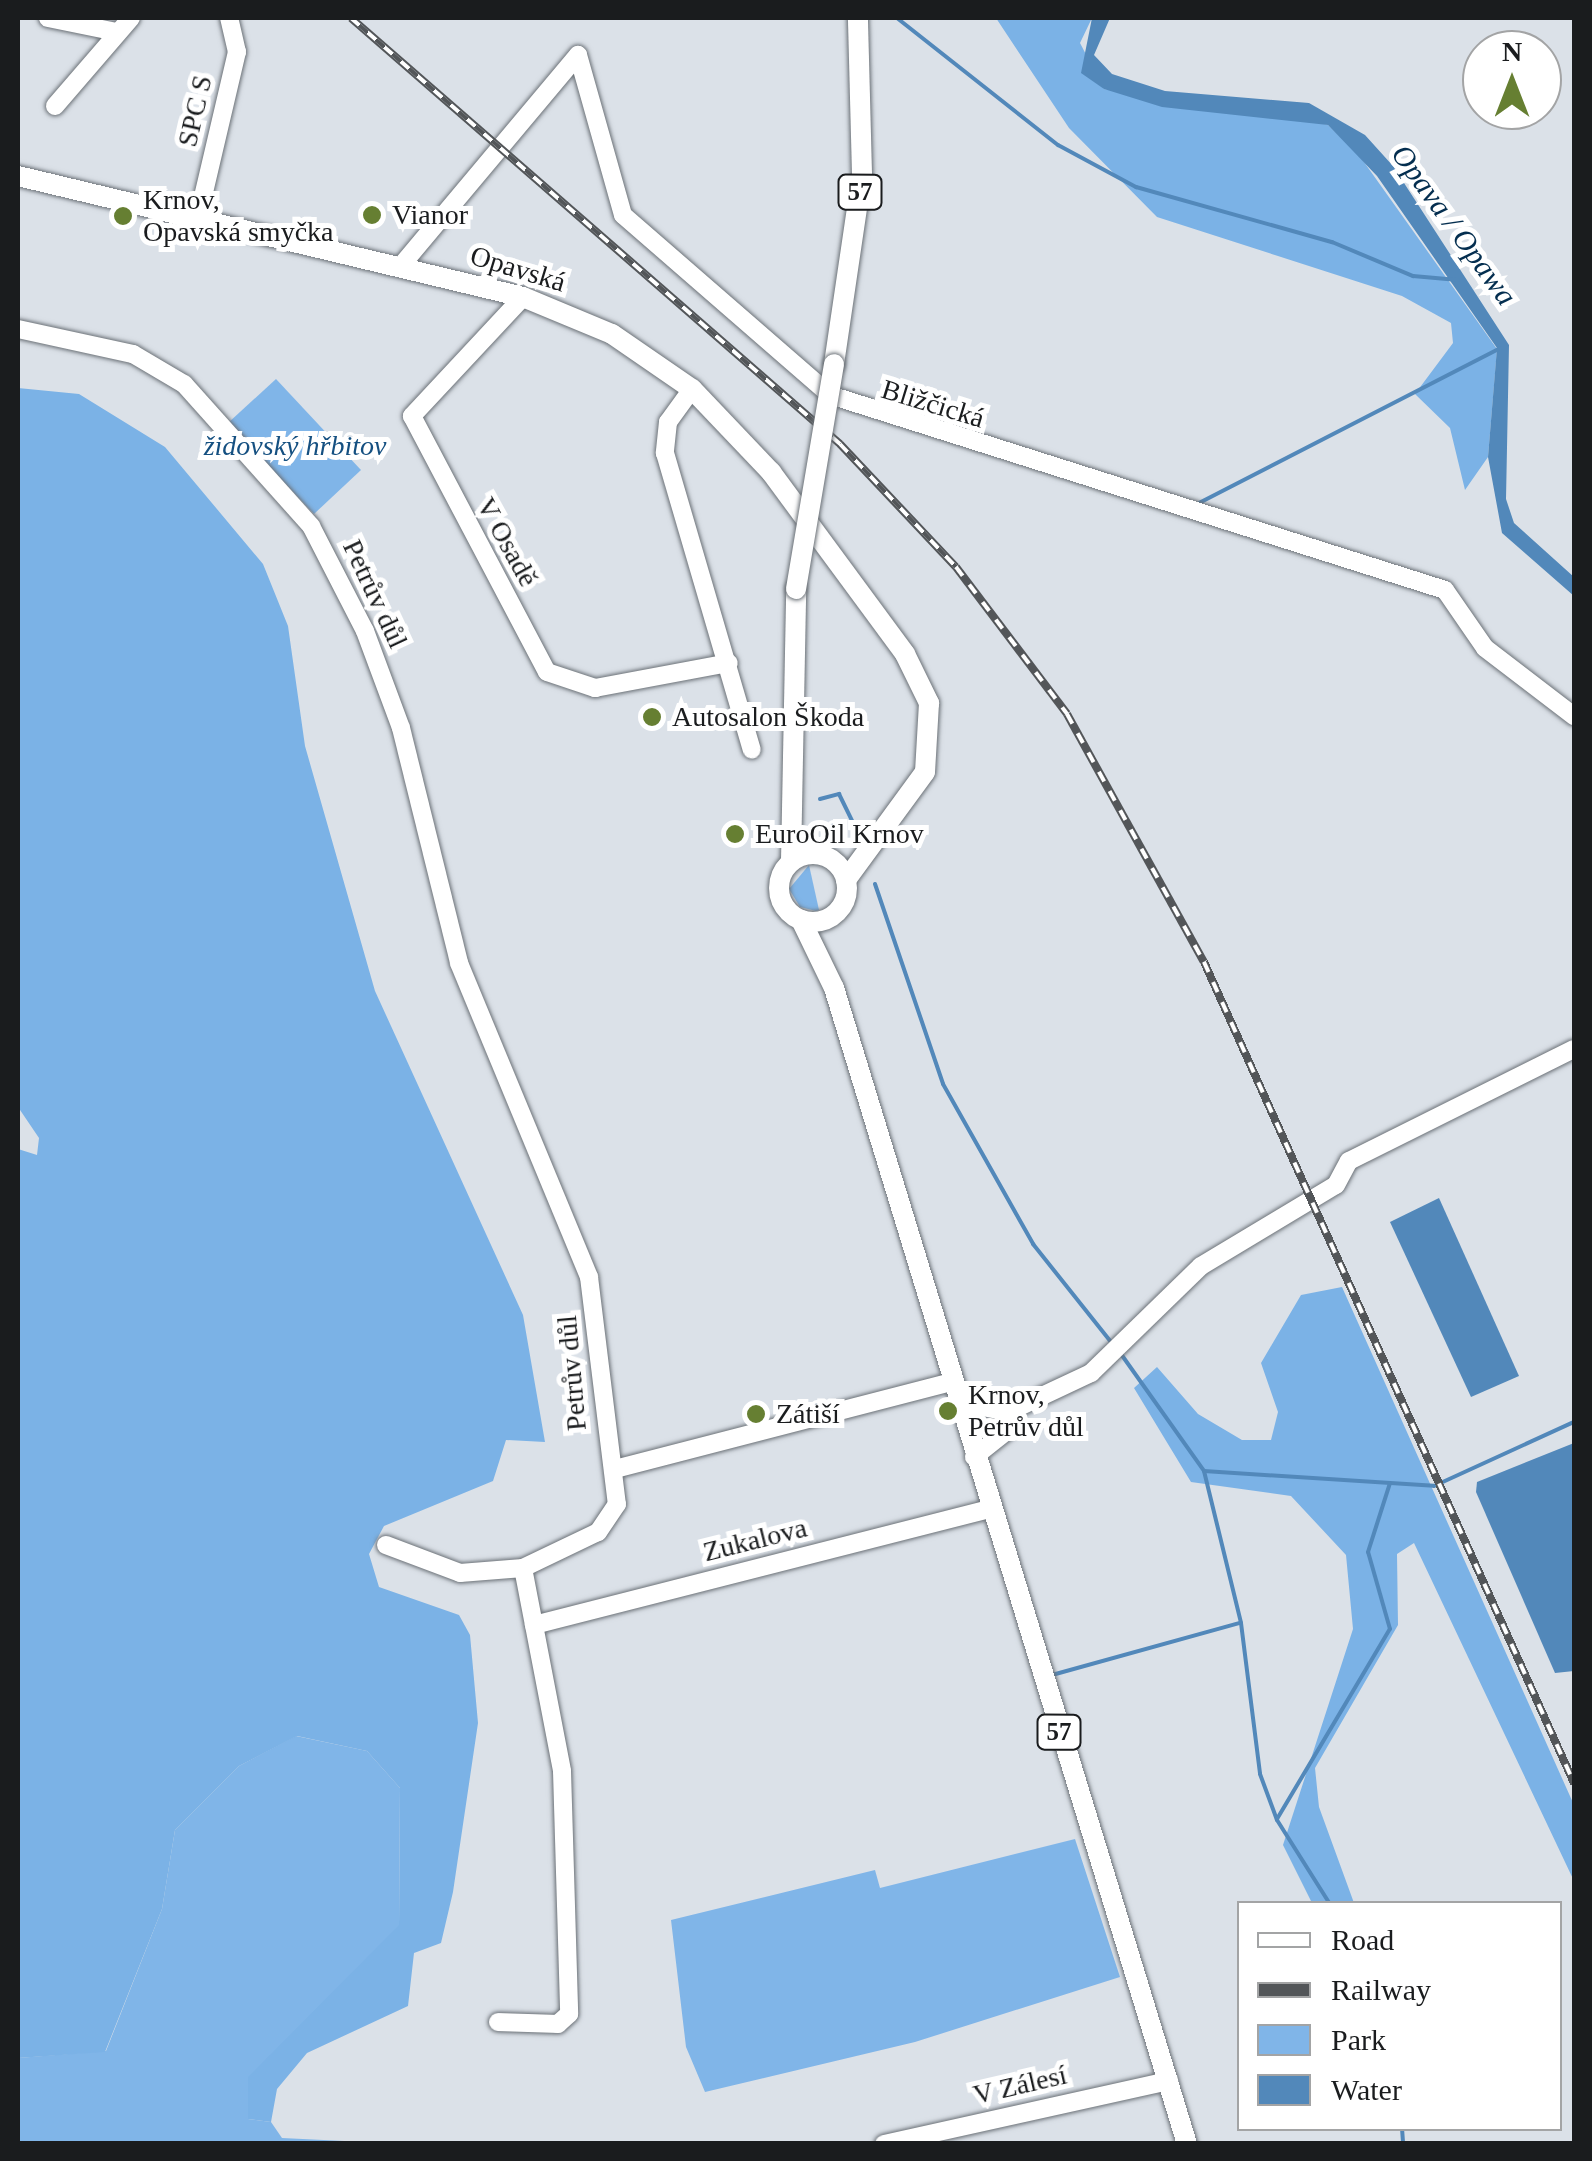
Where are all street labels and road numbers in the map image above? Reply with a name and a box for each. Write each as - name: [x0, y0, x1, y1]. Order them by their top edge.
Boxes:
- street label: SPC S: [170, 72, 220, 150]
- road number: 57: [838, 172, 882, 212]
- street label: Opavská: [466, 239, 570, 299]
- street label: Bližčická: [878, 372, 988, 436]
- street label: V Osadě: [469, 491, 545, 593]
- street label: Petrův důl: [335, 534, 415, 654]
- street label: Petrův důl: [550, 1314, 594, 1432]
- street label: Zukalova: [700, 1511, 810, 1569]
- road number: 57: [1036, 1712, 1082, 1752]
- street label: V Zálesí: [970, 2058, 1070, 2112]

